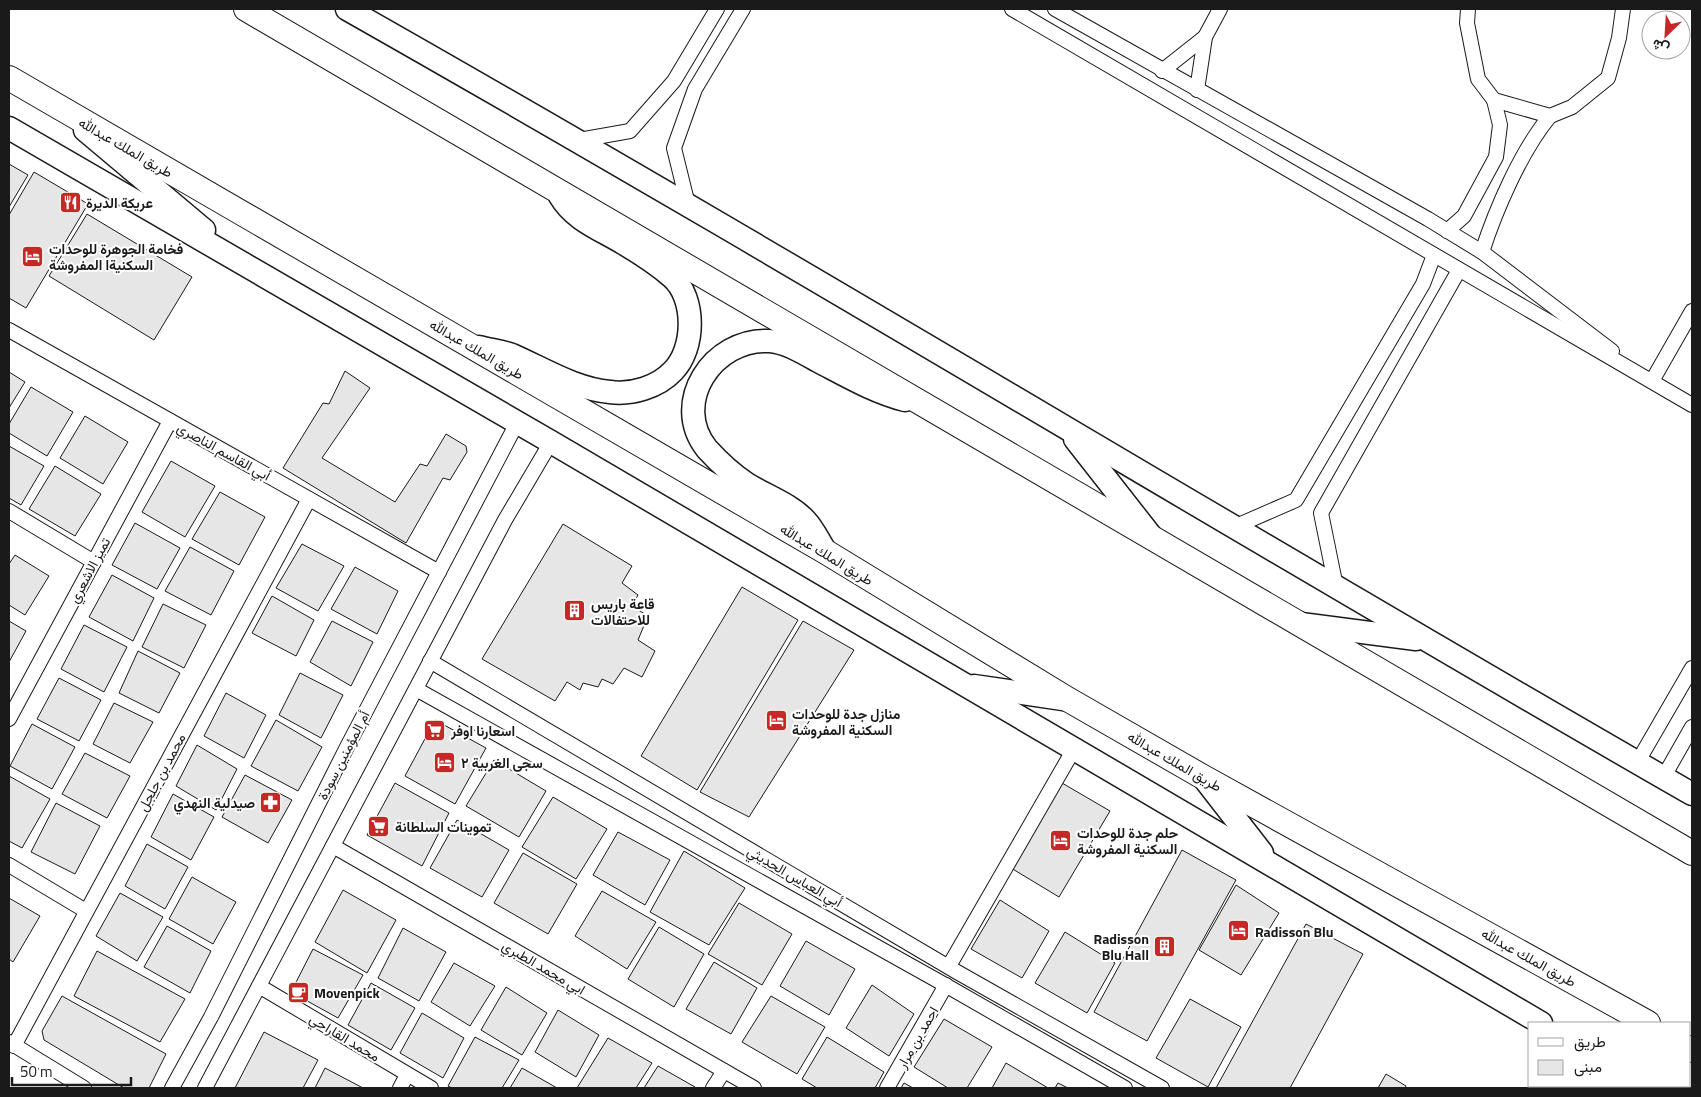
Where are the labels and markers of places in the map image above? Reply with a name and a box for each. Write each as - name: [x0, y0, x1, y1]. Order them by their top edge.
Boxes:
- restaurant icon: عريكة الديرة: [58, 190, 82, 214]
- place label: عريكة الديرة: [86, 192, 153, 213]
- place label: فخامة الجوهرة للوحدات السكنيةا المفروشة: [49, 238, 183, 275]
- hotel icon: فخامة الجوهرة للوحدات السكنيةا المفروشة: [21, 244, 45, 268]
- place label: قاعة باريس للاحتفالات: [591, 593, 655, 630]
- building icon: قاعة باريس للاحتفالات: [563, 599, 587, 623]
- place label: منازل جدة للوحدات السكنية المفروشة: [792, 703, 901, 740]
- hotel icon: منازل جدة للوحدات السكنية المفروشة: [764, 709, 788, 733]
- supermarket icon: اسعارنا اوفر: [423, 718, 447, 742]
- place label: اسعارنا اوفر: [450, 720, 515, 741]
- hotel icon: سجى الغربية ٢: [433, 750, 457, 774]
- place label: سجى الغربية ٢: [461, 752, 543, 773]
- pharmacy icon: صيدلية النهدي: [259, 790, 283, 814]
- place label: صيدلية النهدي: [173, 792, 255, 815]
- supermarket icon: تموينات السلطانة: [367, 814, 391, 838]
- place label: تموينات السلطانة: [395, 816, 492, 837]
- place label: حلم جدة للوحدات السكنية المفروشة: [1077, 822, 1179, 859]
- hotel icon: حلم جدة للوحدات السكنية المفروشة: [1049, 828, 1073, 852]
- hotel icon: Radisson Blu: [1227, 919, 1251, 943]
- place label: Radisson Blu: [1255, 921, 1334, 942]
- place label: Radisson Blu Hall: [1094, 928, 1149, 965]
- building icon: Radisson Blu Hall: [1153, 934, 1177, 958]
- cafe icon: Movenpick: [286, 980, 310, 1004]
- place label: Movenpick: [314, 982, 381, 1003]

